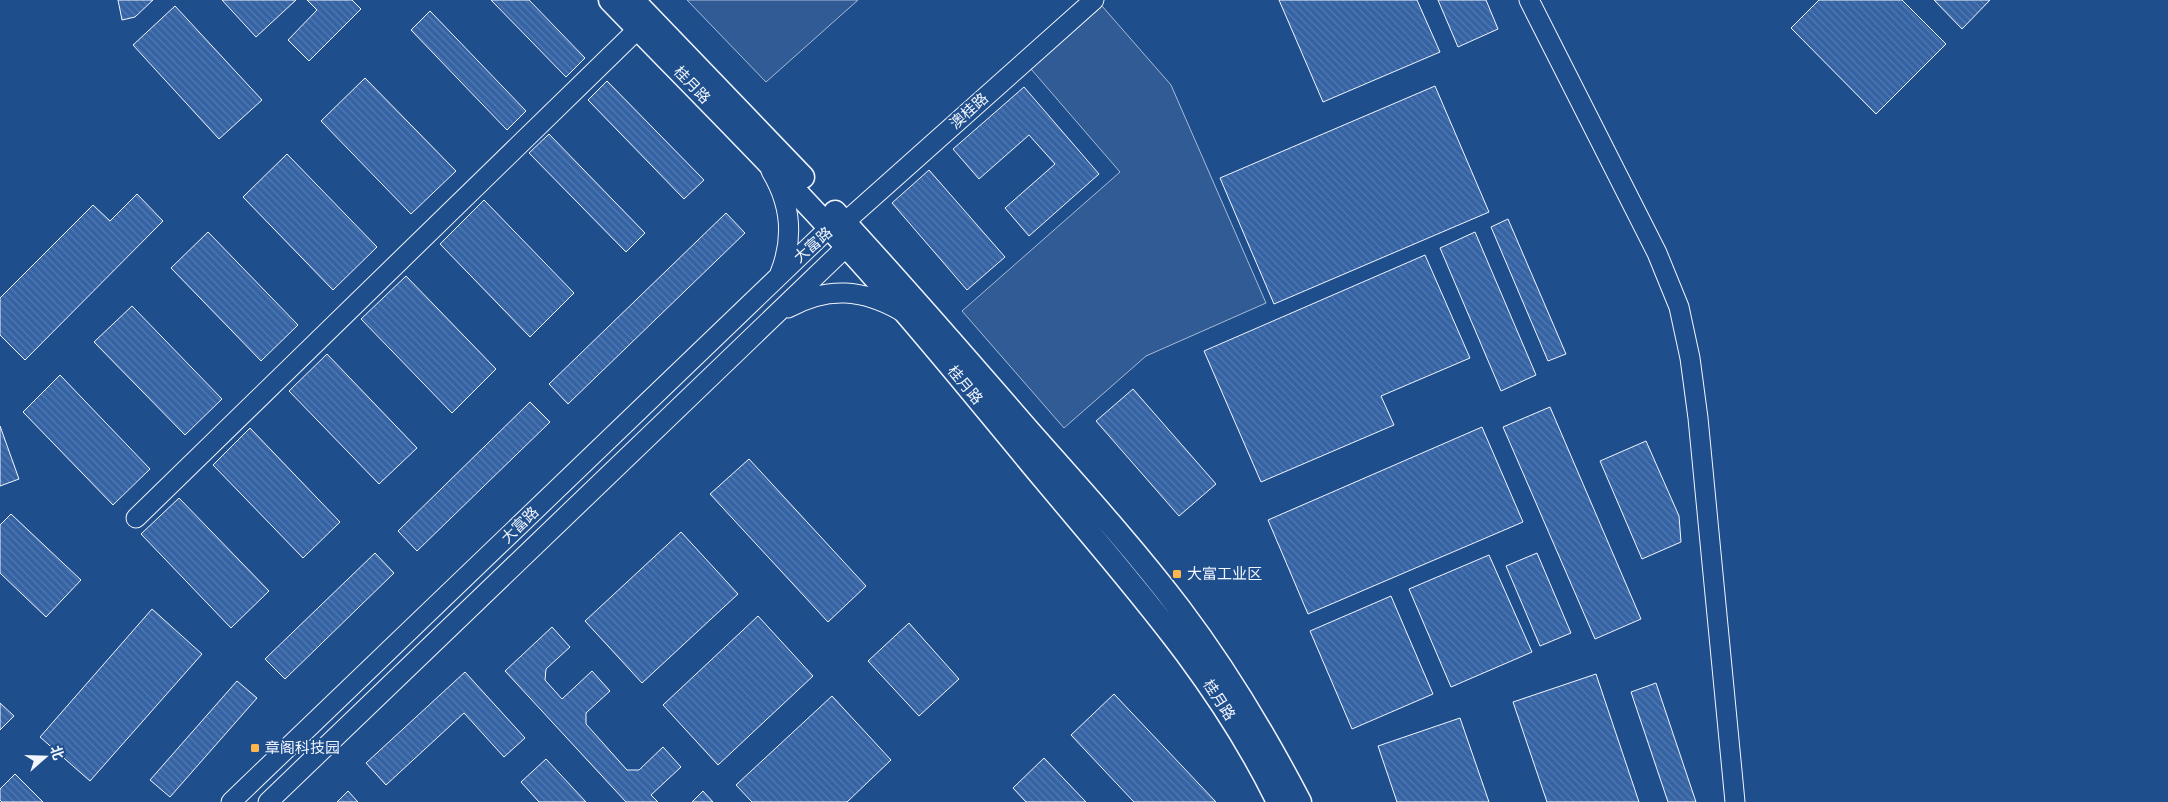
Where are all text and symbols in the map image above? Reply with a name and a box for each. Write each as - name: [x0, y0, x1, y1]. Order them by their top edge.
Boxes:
- street label: 桂月路: [670, 63, 714, 107]
- street label: 澳桂路: [946, 89, 992, 133]
- street label: 大富路: [790, 223, 836, 267]
- street label: 桂月路: [944, 362, 986, 408]
- street label: 大富路: [498, 503, 542, 547]
- place label: 大富工业区: [1187, 565, 1262, 583]
- marker: 大富工业区: [1171, 568, 1183, 580]
- street label: 桂月路: [1199, 676, 1239, 724]
- north arrow: [20, 732, 70, 782]
- place label: 章阁科技园: [265, 739, 340, 757]
- marker: 章阁科技园: [249, 742, 261, 754]
- text: 北: [46, 743, 67, 762]

